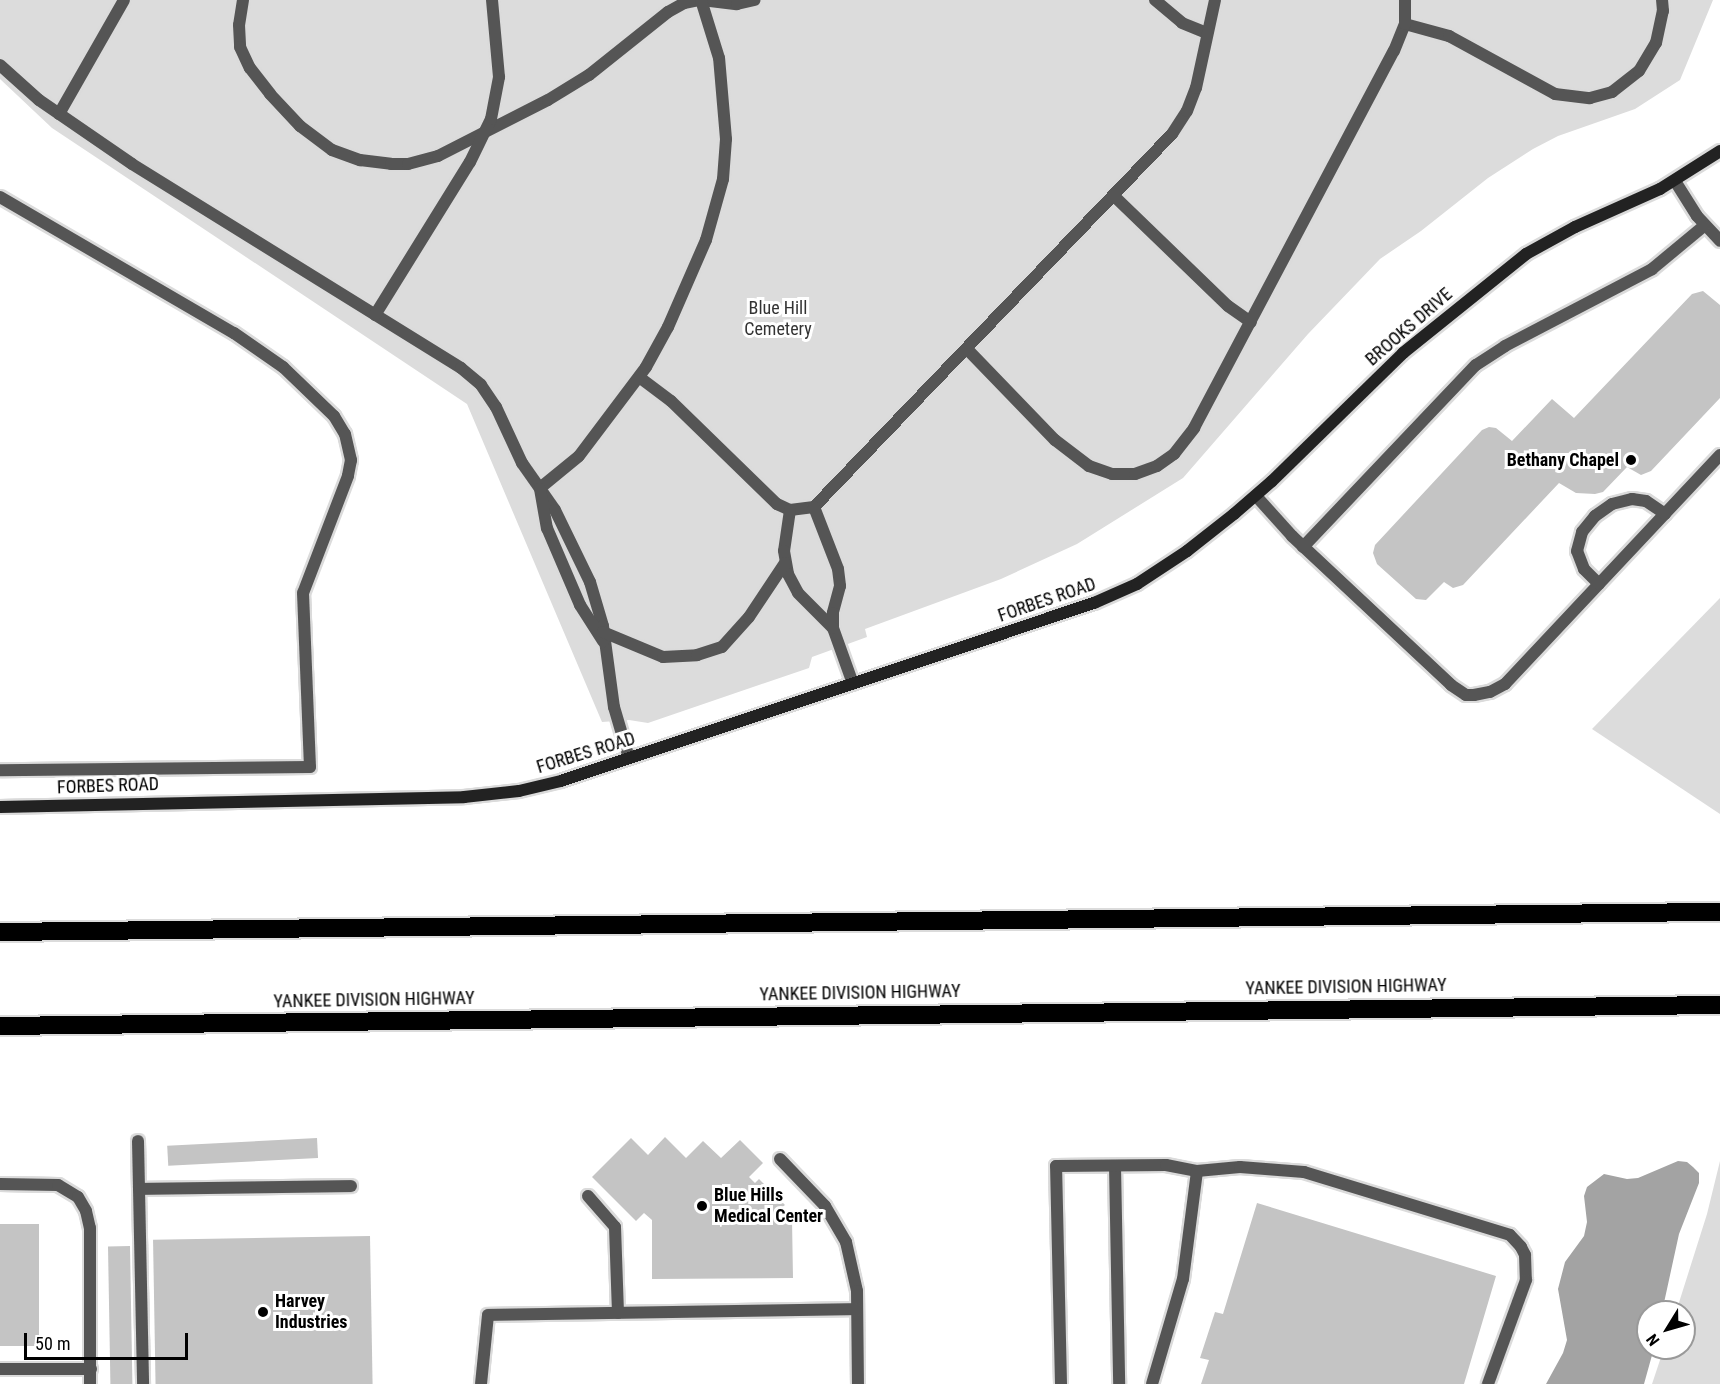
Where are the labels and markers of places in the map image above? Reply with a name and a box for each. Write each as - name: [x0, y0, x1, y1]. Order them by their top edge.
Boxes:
- place label: Bethany Chapel: [1507, 449, 1619, 471]
- marker: Bethany Chapel: [1624, 453, 1638, 467]
- place label: Blue Hills Medical Center: [714, 1185, 823, 1228]
- marker: Blue Hills Medical Center: [695, 1199, 709, 1213]
- place label: Harvey Industries: [275, 1291, 347, 1334]
- marker: Harvey Industries: [256, 1305, 270, 1319]

